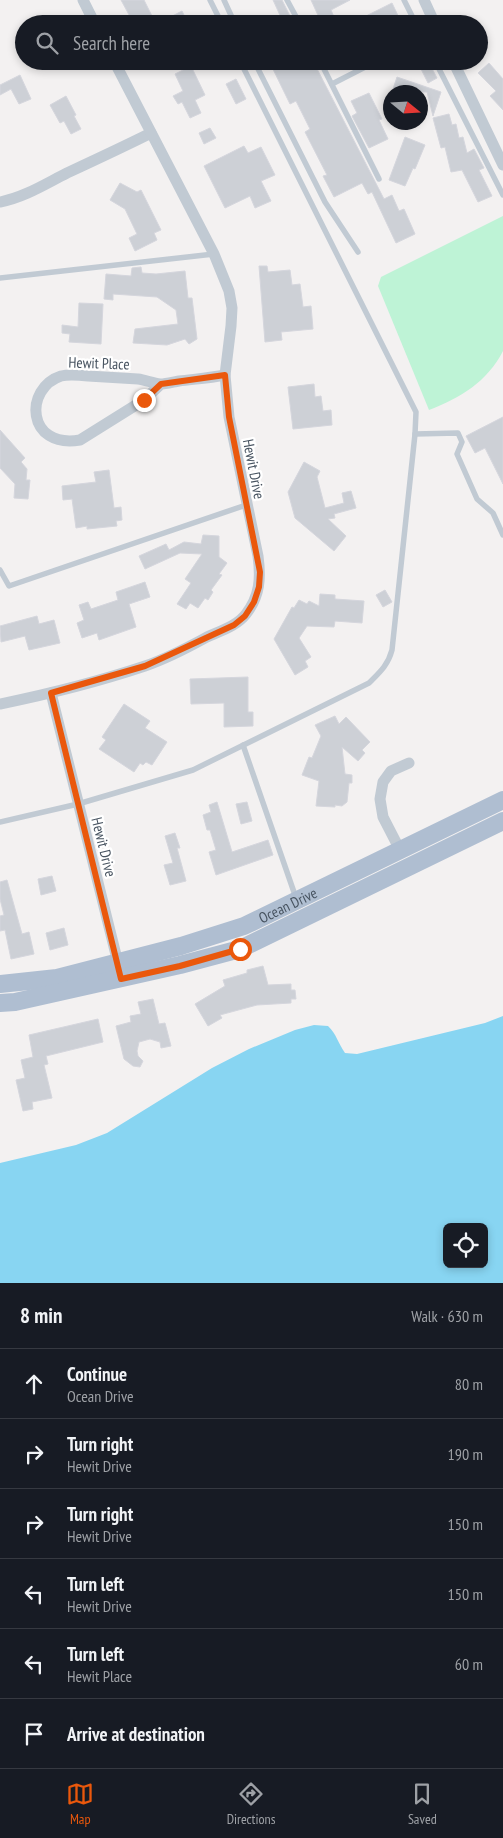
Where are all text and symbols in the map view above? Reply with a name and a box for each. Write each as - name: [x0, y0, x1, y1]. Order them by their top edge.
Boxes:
- search box: [15, 15, 488, 70]
- icon: search: [33, 29, 61, 57]
- text: Search here: [73, 31, 150, 55]
- north arrow: [383, 85, 428, 130]
- street label: Hewit Place: [68, 352, 130, 374]
- route end: [133, 389, 156, 412]
- street label: Hewit Drive: [239, 437, 269, 501]
- street label: Hewit Drive: [87, 815, 121, 879]
- street label: Ocean Drive: [255, 883, 320, 927]
- route start: [229, 938, 252, 961]
- map controls: [443, 1223, 488, 1268]
- button: locate: [443, 1223, 488, 1268]
- text: 8 min: [20, 1302, 62, 1329]
- text: Walk · 630 m: [411, 1306, 483, 1326]
- text: Continue: [67, 1362, 127, 1386]
- icon: ahead: [20, 1370, 48, 1398]
- text: 80 m: [455, 1374, 483, 1394]
- text: Ocean Drive: [67, 1386, 134, 1406]
- text: Turn right: [67, 1432, 133, 1456]
- icon: right: [20, 1440, 48, 1468]
- text: 190 m: [448, 1444, 483, 1464]
- text: Hewit Drive: [67, 1456, 132, 1476]
- text: Turn right: [67, 1502, 133, 1526]
- icon: right: [20, 1510, 48, 1538]
- text: 150 m: [448, 1514, 483, 1534]
- text: Hewit Drive: [67, 1526, 132, 1546]
- text: Turn left: [67, 1572, 124, 1596]
- icon: left: [20, 1580, 48, 1608]
- text: 150 m: [448, 1584, 483, 1604]
- text: Hewit Drive: [67, 1596, 132, 1616]
- text: Turn left: [67, 1642, 124, 1666]
- icon: left: [20, 1650, 48, 1678]
- text: 60 m: [455, 1654, 483, 1674]
- text: Hewit Place: [67, 1666, 132, 1686]
- icon: arrive: [20, 1720, 48, 1748]
- text: Arrive at destination: [67, 1722, 205, 1746]
- tab: Map: [66, 1780, 94, 1828]
- tab: Directions: [227, 1780, 275, 1828]
- tab: Saved: [408, 1780, 437, 1828]

